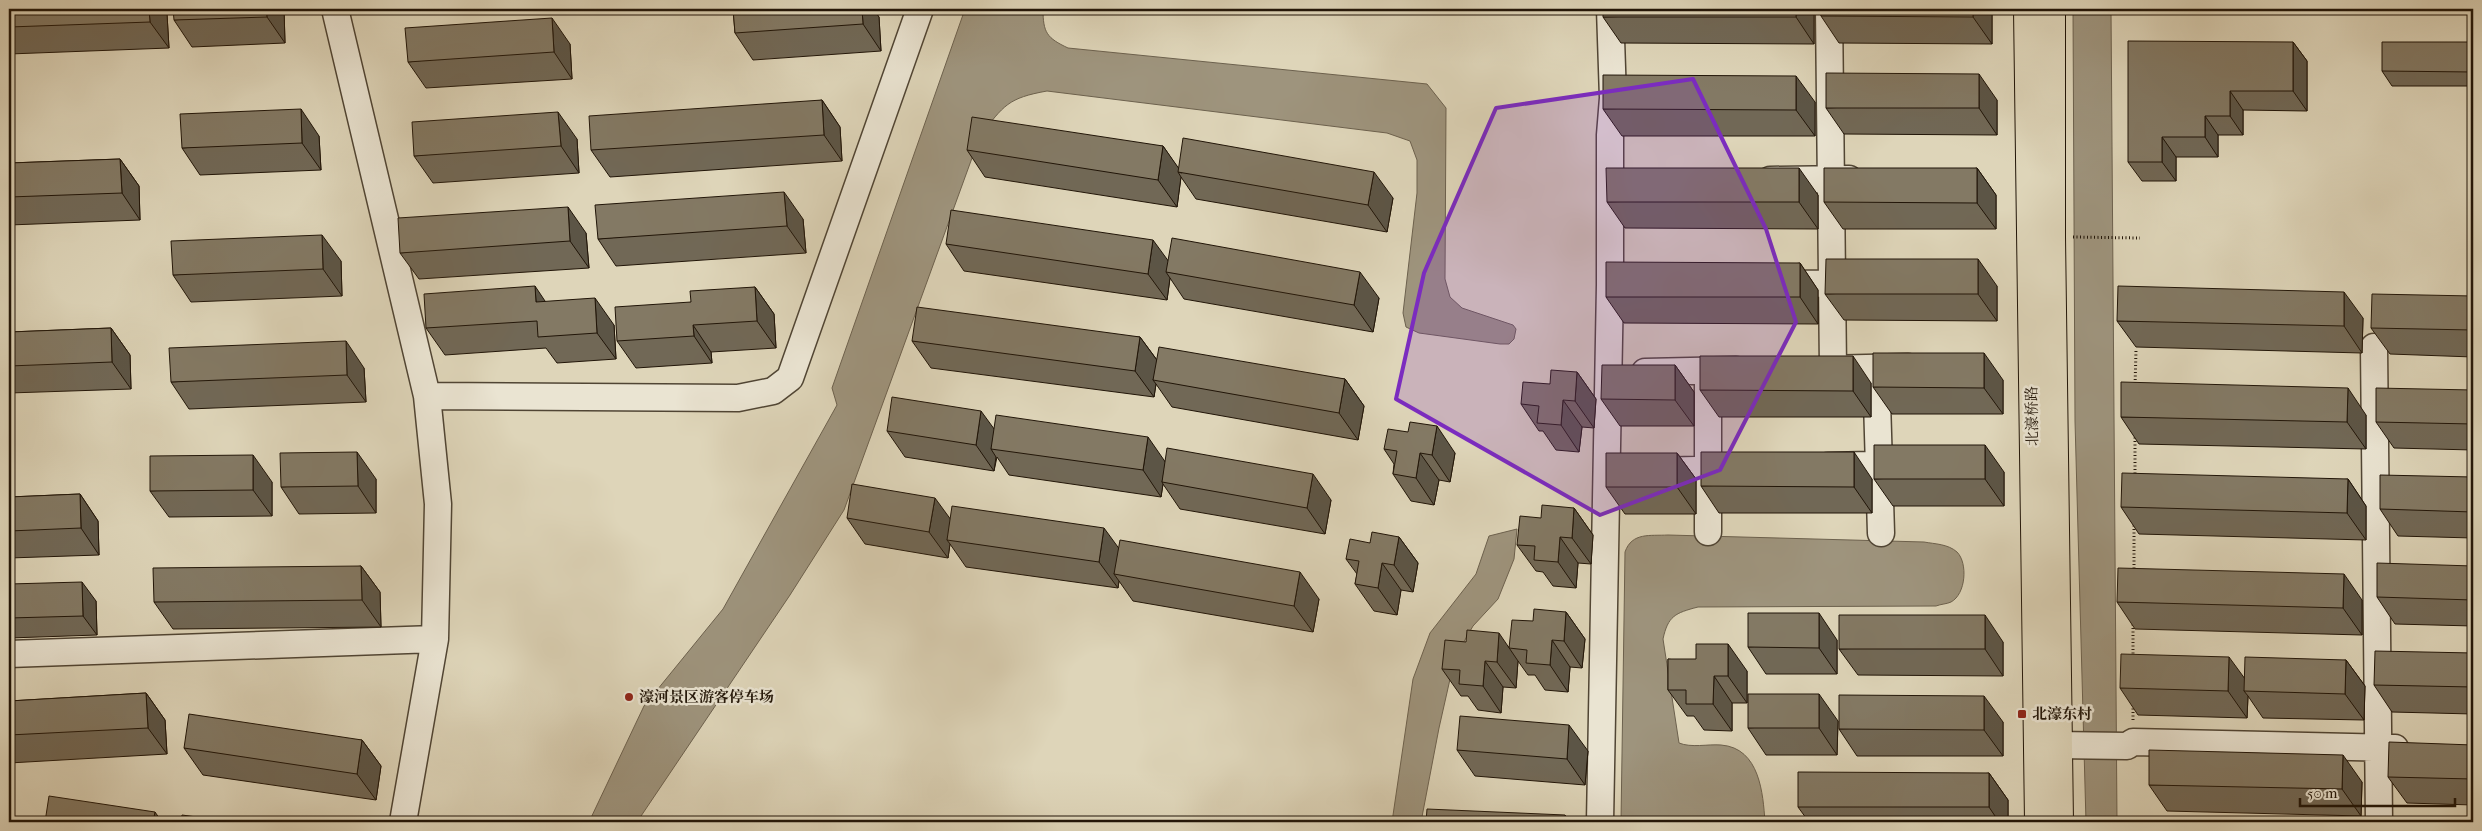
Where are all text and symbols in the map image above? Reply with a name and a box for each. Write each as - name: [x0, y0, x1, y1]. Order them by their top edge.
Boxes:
- street label: 北濠桥路: [2022, 386, 2042, 446]
- place label: 濠河景区游客停车场: [639, 688, 774, 706]
- marker: 濠河景区游客停车场: [623, 691, 635, 703]
- place label: 北濠东村: [2032, 705, 2092, 723]
- marker: 北濠东村: [2016, 708, 2028, 720]
- scale bar: [2300, 776, 2454, 808]
- text: 50 m: [2307, 784, 2338, 802]

